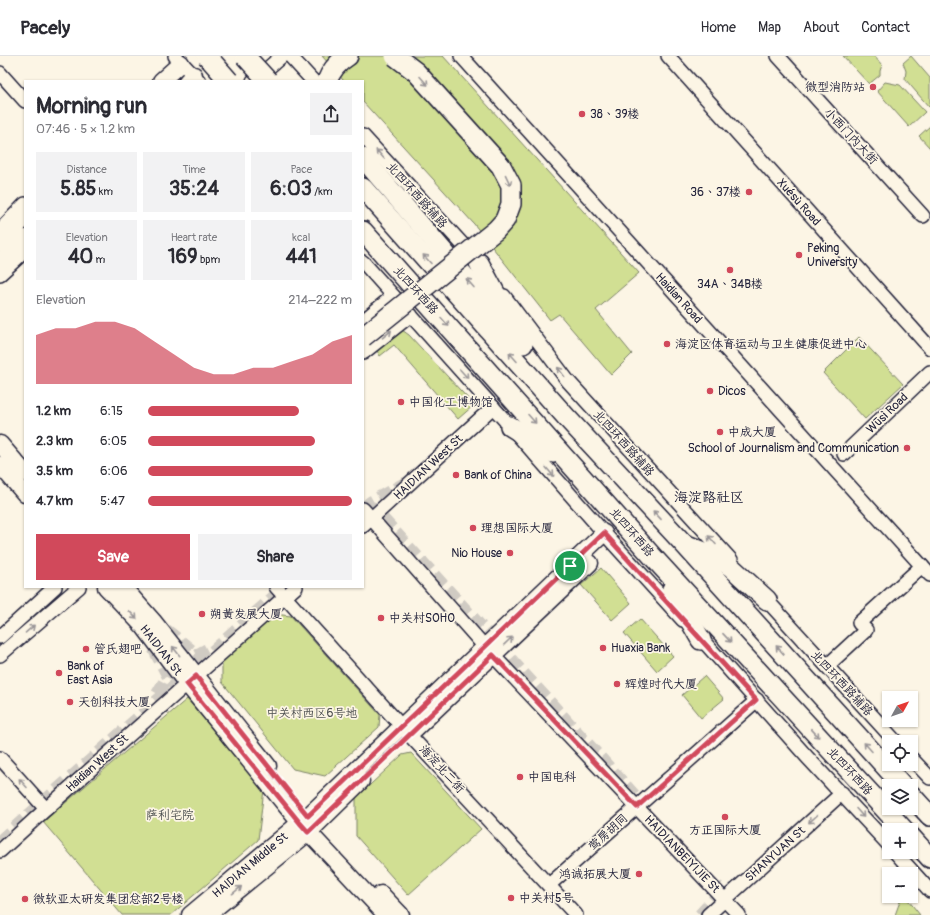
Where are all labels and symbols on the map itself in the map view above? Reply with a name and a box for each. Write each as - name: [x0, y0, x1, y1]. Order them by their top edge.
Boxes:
- one-way arrow: [420, 76, 429, 87]
- place label: 微型消防站: [805, 80, 865, 95]
- marker: 微型消防站: [868, 82, 878, 92]
- street label: 小西门内大街: [821, 105, 881, 168]
- place label: 38、39楼: [590, 107, 640, 122]
- marker: 38、39楼: [577, 109, 587, 119]
- one-way arrow: [375, 149, 384, 159]
- street label: 北四环西路辅路: [383, 159, 450, 232]
- one-way arrow: [505, 174, 512, 186]
- street label: Xuésù Road: [774, 176, 824, 229]
- place label: 36、37楼: [690, 185, 741, 200]
- marker: 36、37楼: [744, 187, 754, 197]
- place label: Peking University: [807, 241, 857, 270]
- marker: Peking University: [794, 250, 804, 260]
- one-way arrow: [422, 254, 431, 265]
- street label: 北四环西路: [390, 263, 441, 318]
- marker: 34A、34B楼: [725, 265, 735, 275]
- street label: Haidian Road: [652, 270, 705, 327]
- place label: 34A、34B楼: [697, 277, 763, 292]
- one-way arrow: [466, 278, 475, 288]
- one-way arrow: [440, 317, 449, 327]
- one-way arrow: [381, 329, 392, 338]
- place label: 海淀区体育运动与卫生健康促进中心: [675, 337, 867, 352]
- marker: 海淀区体育运动与卫生健康促进中心: [662, 339, 672, 349]
- one-way arrow: [509, 352, 518, 362]
- one-way arrow: [557, 367, 565, 378]
- one-way arrow: [459, 369, 468, 379]
- place label: Dicos: [718, 384, 746, 399]
- marker: Dicos: [705, 386, 715, 396]
- street label: Wūsì Road: [863, 390, 911, 437]
- place label: 中国化工博物馆: [409, 395, 493, 410]
- marker: 中国化工博物馆: [396, 397, 406, 407]
- street label: 北四环西路辅路: [590, 407, 657, 480]
- one-way arrow: [527, 414, 536, 424]
- place label: 中成大厦: [728, 425, 776, 440]
- marker: 中成大厦: [715, 427, 725, 437]
- street label: HAIDIAN West St: [391, 431, 466, 503]
- place label: School of Journalism and Communication: [688, 441, 899, 456]
- marker: School of Journalism and Communication: [902, 443, 912, 453]
- one-way arrow: [545, 467, 554, 477]
- place label: Bank of China: [464, 468, 532, 483]
- marker: Bank of China: [451, 470, 461, 480]
- district label: 海淀路社区: [674, 489, 744, 506]
- street label: 北四环西路: [606, 505, 657, 560]
- one-way arrow: [652, 510, 662, 520]
- place label: 理想国际大厦: [481, 521, 553, 536]
- marker: 理想国际大厦: [468, 523, 478, 533]
- one-way arrow: [708, 535, 717, 546]
- place label: Nio House: [451, 546, 502, 561]
- marker: Nio House: [505, 548, 515, 558]
- pin: [553, 549, 587, 583]
- place label: 朔黄发展大厦: [210, 607, 282, 622]
- marker: 朔黄发展大厦: [197, 609, 207, 619]
- one-way arrow: [128, 610, 137, 621]
- place label: 中关村SOHO: [389, 611, 455, 626]
- marker: 中关村SOHO: [376, 613, 386, 623]
- street label: HAIDIAN St: [136, 622, 185, 679]
- one-way arrow: [24, 625, 35, 634]
- one-way arrow: [723, 632, 732, 643]
- one-way arrow: [503, 636, 513, 646]
- place label: Huaxia Bank: [611, 641, 670, 656]
- place label: 管氏翅吧: [94, 642, 142, 657]
- marker: Huaxia Bank: [598, 643, 608, 653]
- marker: 管氏翅吧: [81, 644, 91, 654]
- one-way arrow: [172, 645, 181, 656]
- one-way arrow: [776, 645, 785, 656]
- street label: 北四环西路辅路: [807, 648, 876, 719]
- place label: Bank of East Asia: [67, 659, 113, 688]
- marker: Bank of East Asia: [54, 668, 64, 678]
- place label: 辉煌时代大厦: [625, 677, 697, 692]
- marker: 辉煌时代大厦: [612, 679, 622, 689]
- north arrow: [882, 691, 918, 727]
- place label: 天创科技大厦: [78, 695, 150, 710]
- marker: 天创科技大厦: [65, 697, 75, 707]
- park label: 中关村西区6号地: [267, 706, 358, 721]
- one-way arrow: [811, 728, 820, 739]
- street label: Haidian West St: [63, 731, 132, 795]
- street label: 海淀北二街: [416, 742, 468, 796]
- one-way arrow: [863, 742, 872, 752]
- street label: 北四环西路: [824, 744, 876, 798]
- place label: 中国电科: [528, 770, 576, 785]
- marker: 中国电科: [515, 772, 525, 782]
- one-way arrow: [18, 778, 28, 788]
- park label: 萨利宅院: [146, 808, 194, 823]
- one-way arrow: [855, 808, 865, 818]
- street label: 莺房胡同: [585, 811, 631, 854]
- street label: HAIDIANBEIYIJIE St: [641, 812, 723, 896]
- marker: 方正国际大厦: [720, 812, 730, 822]
- one-way arrow: [808, 814, 818, 824]
- place label: 方正国际大厦: [689, 823, 761, 838]
- street label: SHANYUAN St: [742, 823, 809, 885]
- street label: HAIDIAN Middle St: [210, 829, 291, 901]
- place label: 鸿诚拓展大厦: [559, 867, 631, 882]
- marker: 鸿诚拓展大厦: [634, 869, 644, 879]
- one-way arrow: [232, 886, 243, 895]
- place label: 中关村5号: [519, 891, 574, 906]
- place label: 微软亚太研发集团总部2号楼: [33, 892, 184, 907]
- marker: 中关村5号: [506, 893, 516, 903]
- marker: 微软亚太研发集团总部2号楼: [20, 894, 30, 904]

